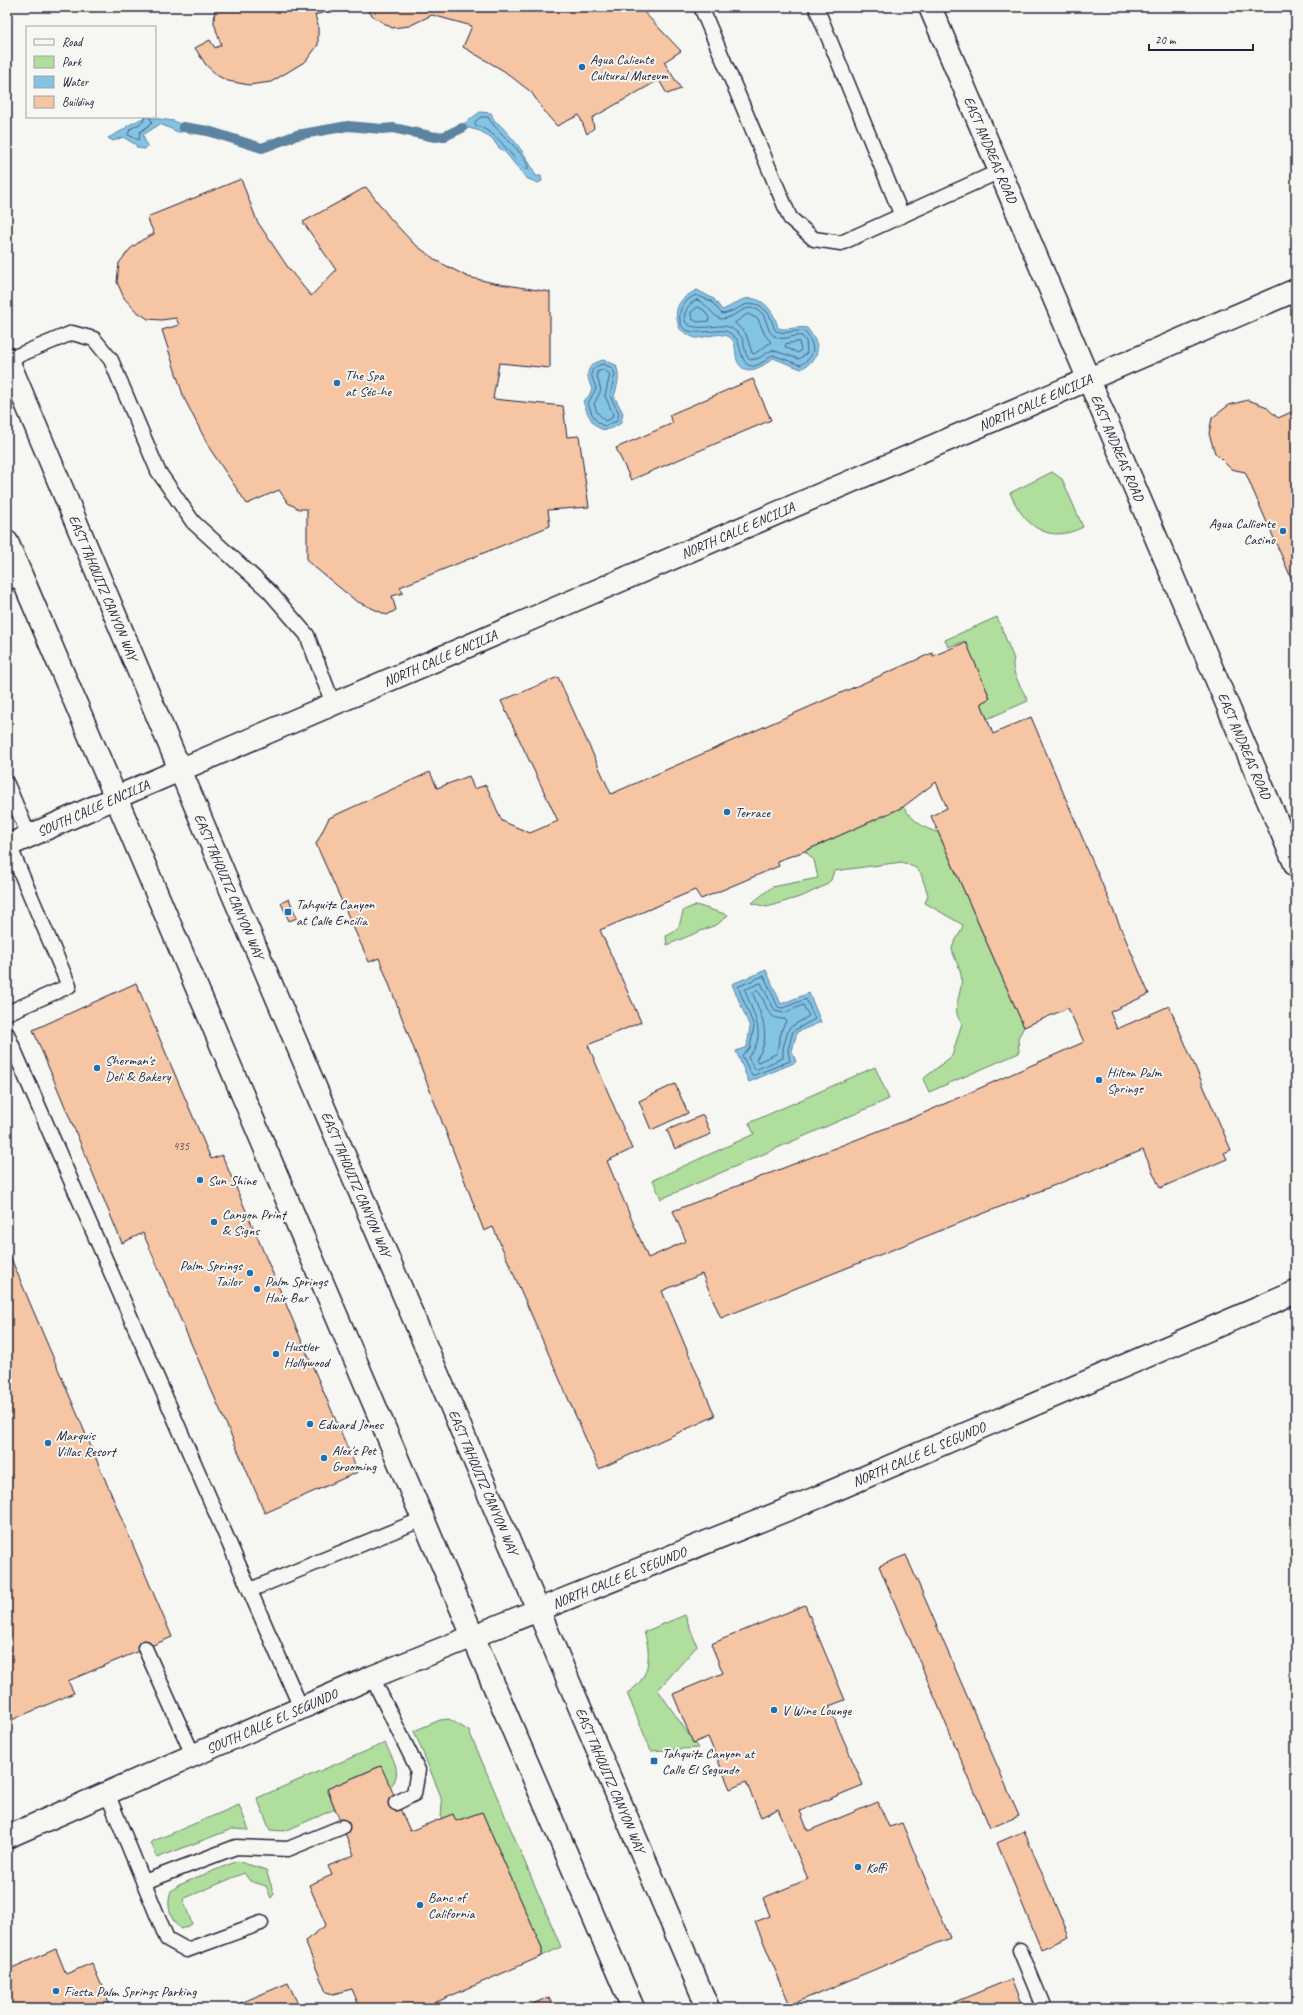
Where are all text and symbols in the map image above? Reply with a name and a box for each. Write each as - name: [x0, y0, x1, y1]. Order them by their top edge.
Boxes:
- legend: [26, 26, 156, 118]
- scale bar: [1149, 26, 1253, 52]
- text: 20 m: [1155, 32, 1177, 48]
- text: Road: [62, 34, 84, 50]
- place label: Agua Caliente Cultural Museum: [590, 51, 669, 84]
- text: Park: [62, 54, 83, 70]
- marker: Agua Caliente Cultural Museum: [577, 62, 587, 72]
- text: Water: [62, 74, 90, 90]
- text: Building: [62, 94, 94, 110]
- street label: EAST ANDREAS ROAD: [961, 94, 1021, 206]
- place label: The Spa at Séc-he: [345, 367, 393, 400]
- street label: NORTH CALLE ENCILIA: [976, 370, 1096, 434]
- marker: The Spa at Séc-he: [332, 378, 342, 388]
- street label: EAST ANDREAS ROAD: [1088, 392, 1148, 504]
- street label: NORTH CALLE ENCILIA: [678, 498, 798, 562]
- street label: EAST TAHQUITZ CANYON WAY: [65, 512, 143, 665]
- place label: Agua Calliente Casino: [1209, 515, 1276, 548]
- marker: Agua Calliente Casino: [1278, 526, 1288, 536]
- street label: NORTH CALLE ENCILIA: [381, 626, 500, 690]
- street label: EAST ANDREAS ROAD: [1215, 690, 1275, 803]
- street label: SOUTH CALLE ENCILIA: [34, 775, 152, 840]
- place label: Terrace: [735, 804, 772, 821]
- marker: Terrace: [722, 807, 732, 817]
- street label: EAST TAHQUITZ CANYON WAY: [191, 811, 269, 964]
- place label: Tahquitz Canyon at Calle Encilia: [296, 896, 375, 929]
- marker: Tahquitz Canyon at Calle Encilia: [283, 907, 293, 917]
- place label: Sherman's Deli & Bakery: [105, 1052, 172, 1085]
- marker: Sherman's Deli & Bakery: [92, 1063, 102, 1073]
- place label: Hilton Palm Springs: [1107, 1064, 1163, 1097]
- marker: Hilton Palm Springs: [1094, 1075, 1104, 1085]
- street label: EAST TAHQUITZ CANYON WAY: [318, 1109, 396, 1262]
- house number: 435: [173, 1138, 190, 1154]
- place label: Sun Shine: [208, 1172, 257, 1189]
- marker: Sun Shine: [195, 1175, 205, 1185]
- place label: Canyon Print & Signs: [222, 1206, 288, 1239]
- marker: Canyon Print & Signs: [209, 1217, 219, 1227]
- place label: Palm Springs Tailor: [180, 1257, 243, 1290]
- marker: Palm Springs Tailor: [245, 1268, 255, 1278]
- place label: Palm Springs Hair Bar: [265, 1273, 328, 1306]
- marker: Palm Springs Hair Bar: [252, 1284, 262, 1294]
- place label: Hustler Hollywood: [284, 1338, 331, 1371]
- marker: Hustler Hollywood: [271, 1349, 281, 1359]
- street label: EAST TAHQUITZ CANYON WAY: [445, 1407, 523, 1560]
- place label: Edward Jones: [318, 1416, 384, 1433]
- street label: NORTH CALLE EL SEGUNDO: [850, 1417, 990, 1490]
- marker: Edward Jones: [305, 1419, 315, 1429]
- place label: Marquis Villas Resort: [56, 1427, 118, 1460]
- marker: Marquis Villas Resort: [43, 1438, 53, 1448]
- place label: Alex's Pet Grooming: [332, 1442, 377, 1475]
- marker: Alex's Pet Grooming: [319, 1453, 329, 1463]
- street label: NORTH CALLE EL SEGUNDO: [550, 1542, 691, 1612]
- street label: SOUTH CALLE EL SEGUNDO: [204, 1684, 342, 1757]
- place label: V Wine Lounge: [782, 1702, 853, 1719]
- street label: EAST TAHQUITZ CANYON WAY: [572, 1705, 650, 1858]
- marker: V Wine Lounge: [769, 1705, 779, 1715]
- place label: Tahquitz Canyon at Calle El Segundo: [662, 1745, 755, 1778]
- marker: Tahquitz Canyon at Calle El Segundo: [649, 1756, 659, 1766]
- place label: Koffi: [866, 1859, 888, 1876]
- marker: Koffi: [853, 1862, 863, 1872]
- place label: Banc of California: [428, 1889, 476, 1922]
- marker: Banc of California: [415, 1900, 425, 1910]
- place label: Fiesta Palm Springs Parking: [64, 1983, 198, 2000]
- marker: Fiesta Palm Springs Parking: [51, 1986, 61, 1996]

